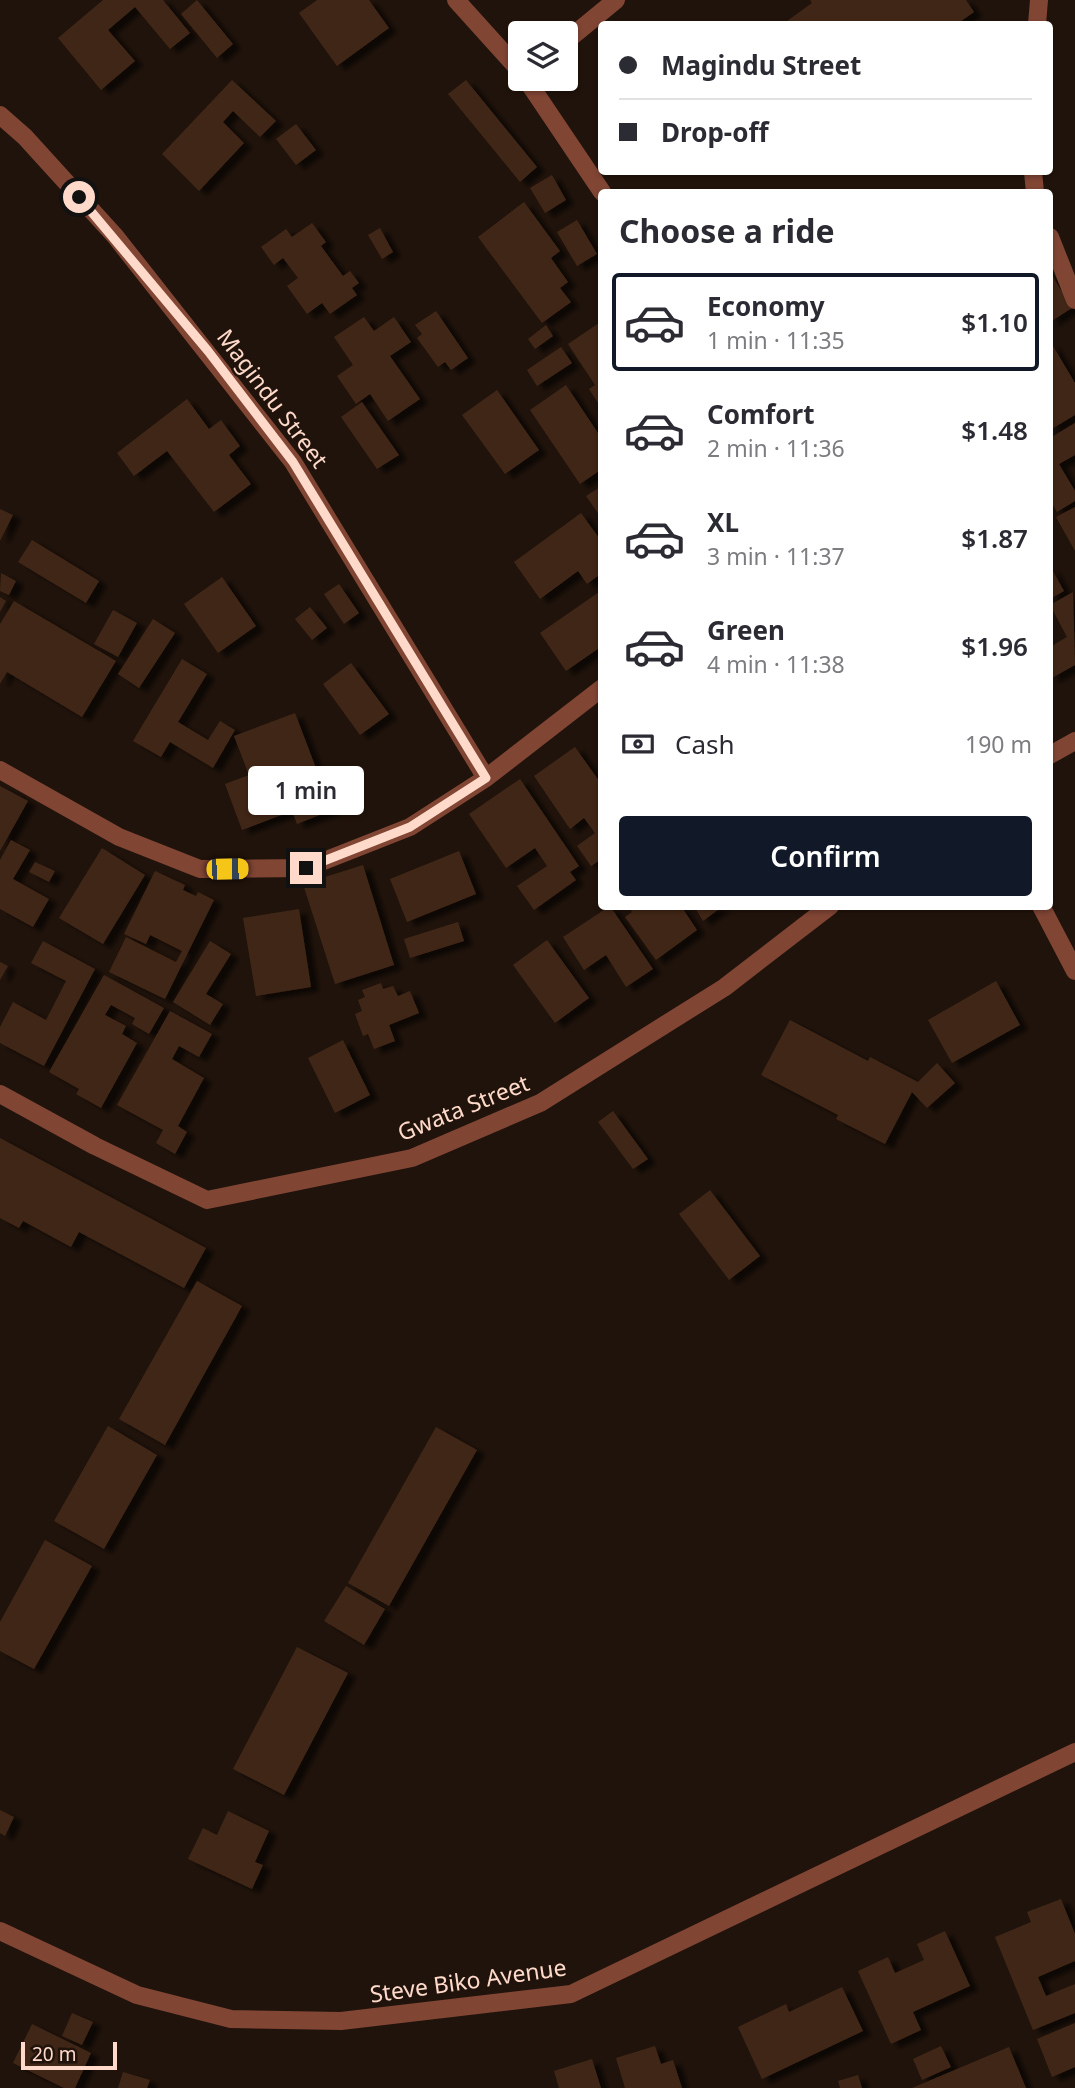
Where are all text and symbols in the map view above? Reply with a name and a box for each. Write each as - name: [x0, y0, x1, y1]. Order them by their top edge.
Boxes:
- map controls: [508, 21, 578, 91]
- button: layers: [508, 21, 578, 91]
- text: Magindu Street: [661, 47, 861, 83]
- text: Drop-off: [661, 114, 768, 150]
- route start: [63, 181, 95, 213]
- text: Choose a ride: [619, 209, 835, 252]
- text: Economy: [707, 288, 825, 324]
- icon: car: [623, 291, 686, 354]
- text: $1.10: [961, 304, 1028, 340]
- street label: Magindu Street: [210, 322, 336, 474]
- text: 1 min · 11:35: [707, 324, 845, 356]
- text: Comfort: [707, 396, 815, 432]
- icon: car: [623, 399, 686, 462]
- text: $1.48: [961, 412, 1028, 448]
- text: 2 min · 11:36: [707, 432, 845, 464]
- text: XL: [707, 504, 739, 540]
- icon: car: [623, 507, 686, 570]
- text: $1.87: [961, 520, 1028, 556]
- text: 3 min · 11:37: [707, 540, 845, 572]
- text: Green: [707, 612, 785, 648]
- icon: car: [623, 615, 686, 678]
- text: $1.96: [961, 628, 1028, 664]
- text: 4 min · 11:38: [707, 648, 845, 680]
- icon: cash: [619, 725, 657, 763]
- text: Cash: [675, 726, 735, 762]
- text: 190 m: [965, 728, 1032, 760]
- callout: 1 min: [248, 766, 364, 816]
- text: 1 min: [275, 774, 337, 806]
- button: Confirm: [619, 816, 1032, 896]
- route end: [290, 852, 322, 884]
- car: [206, 858, 249, 880]
- street label: Gwata Street: [393, 1066, 533, 1148]
- street label: Steve Biko Avenue: [368, 1950, 568, 2010]
- scale bar: [21, 2039, 117, 2071]
- text: 20 m: [32, 2041, 76, 2067]

